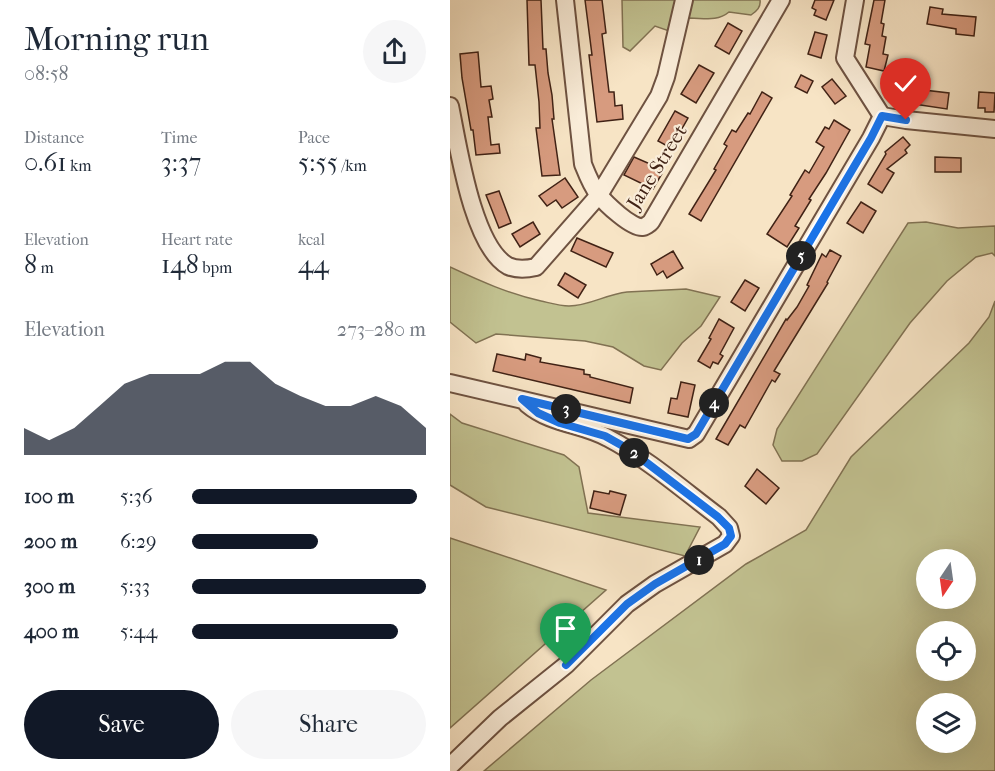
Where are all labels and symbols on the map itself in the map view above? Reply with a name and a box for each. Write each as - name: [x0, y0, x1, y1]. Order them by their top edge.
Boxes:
- pin: [880, 58, 931, 120]
- street label: Jane Street: [621, 121, 692, 215]
- pin: 5: [786, 241, 816, 271]
- pin: 4: [699, 388, 729, 418]
- pin: 3: [551, 394, 581, 424]
- pin: 2: [619, 438, 649, 468]
- pin: 1: [684, 545, 714, 575]
- north arrow: [916, 549, 976, 609]
- pin: [540, 603, 591, 665]

